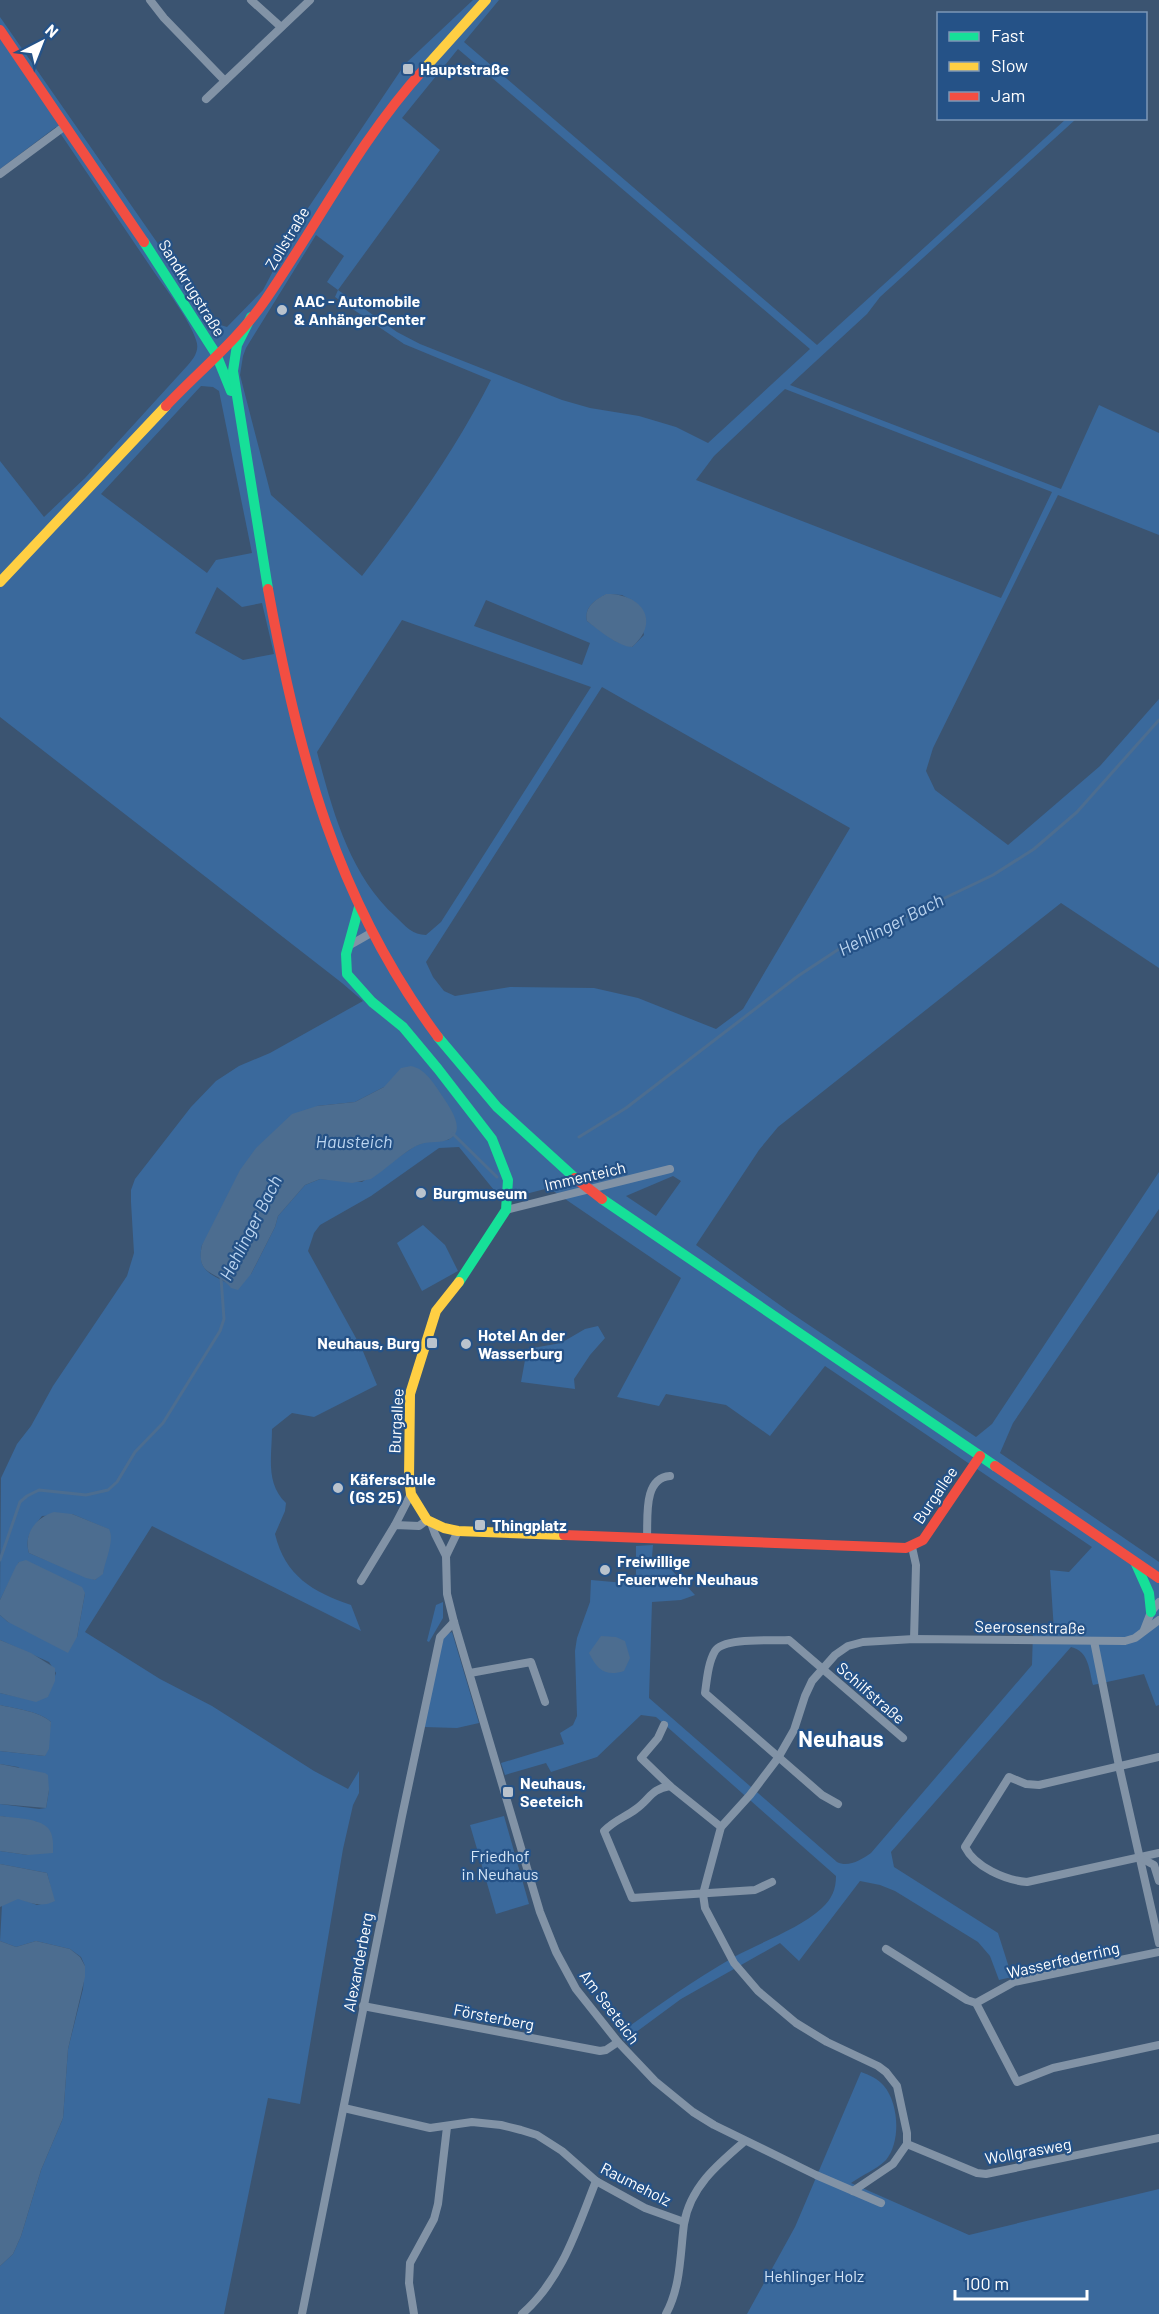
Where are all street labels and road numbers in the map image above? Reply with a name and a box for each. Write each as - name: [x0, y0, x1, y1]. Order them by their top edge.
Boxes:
- street label: Zollstraße: [260, 203, 313, 273]
- street label: Sandkrugstraße: [155, 236, 230, 340]
- street label: Immenteich: [542, 1157, 627, 1194]
- street label: Burgallee: [384, 1388, 407, 1454]
- street label: Burgallee: [908, 1462, 961, 1527]
- street label: Seerosenstraße: [975, 1616, 1085, 1637]
- street label: Schilfstraße: [833, 1658, 909, 1727]
- street label: Alexanderberg: [339, 1911, 376, 2013]
- street label: Wasserfederring: [1005, 1937, 1121, 1982]
- street label: Am Seeteich: [576, 1966, 644, 2047]
- street label: Försterberg: [452, 1999, 536, 2034]
- street label: Wollgrasweg: [983, 2134, 1073, 2167]
- street label: Raumeholz: [598, 2158, 675, 2209]

